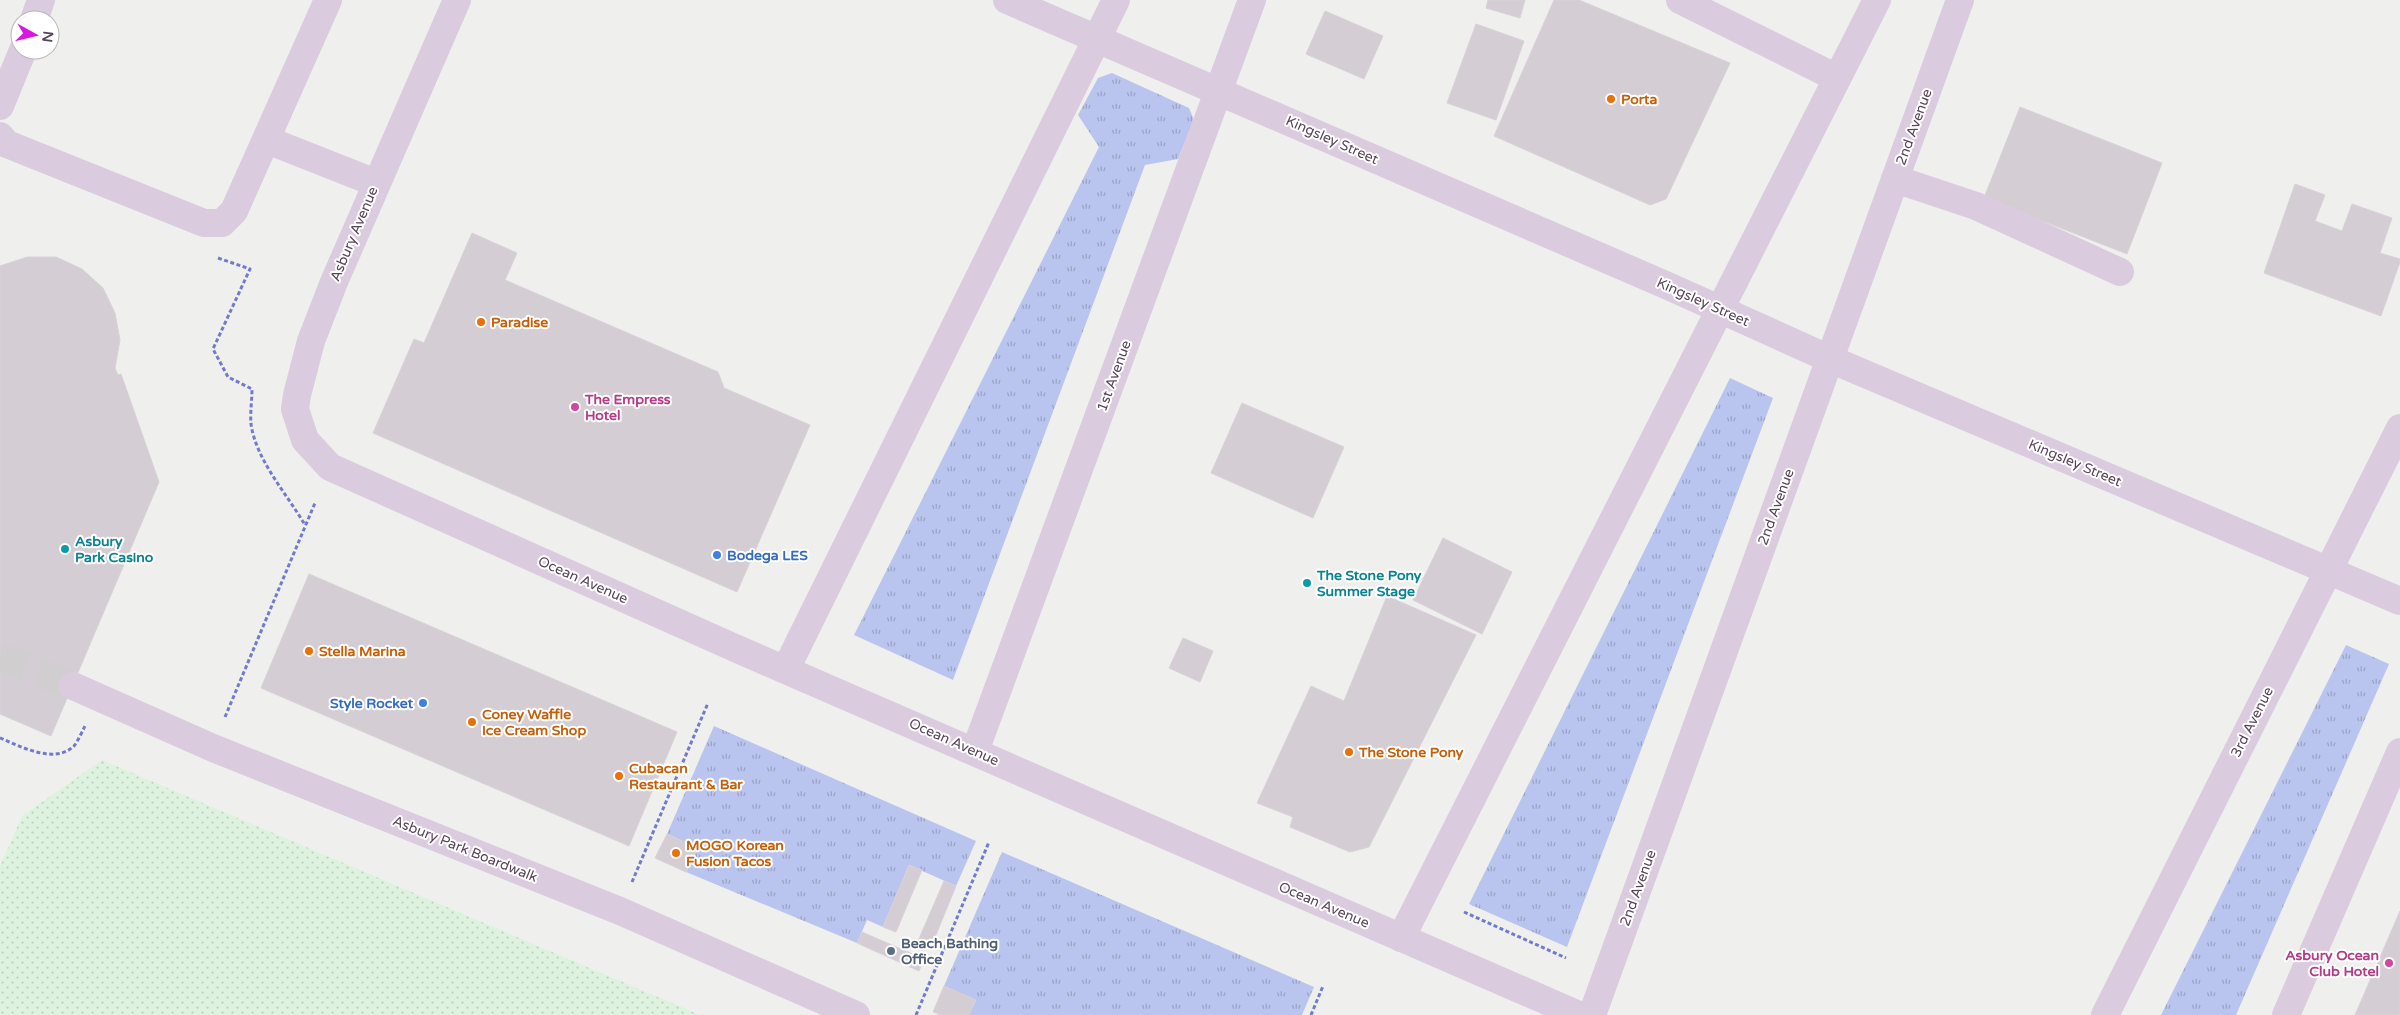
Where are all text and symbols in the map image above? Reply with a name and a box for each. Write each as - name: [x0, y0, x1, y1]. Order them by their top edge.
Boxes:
- north arrow: [10, 10, 60, 60]
- text: N: [38, 30, 57, 43]
- street label: 2nd Avenue: [1892, 86, 1936, 167]
- place label: Porta: [1621, 91, 1657, 108]
- marker: Porta: [1605, 93, 1617, 105]
- street label: Kingsley Street: [1283, 112, 1381, 168]
- street label: Asbury Avenue: [326, 184, 382, 284]
- street label: Kingsley Street: [1654, 274, 1752, 330]
- place label: Paradise: [491, 314, 548, 331]
- marker: Paradise: [475, 316, 487, 328]
- street label: 1st Avenue: [1093, 338, 1135, 414]
- place label: The Empress Hotel: [584, 391, 671, 424]
- marker: The Empress Hotel: [569, 401, 581, 413]
- street label: Kingsley Street: [2026, 436, 2125, 491]
- street label: 2nd Avenue: [1754, 466, 1798, 547]
- place label: Asbury Park Casino: [75, 533, 154, 566]
- marker: Asbury Park Casino: [59, 543, 71, 555]
- place label: Bodega LES: [727, 547, 808, 564]
- marker: Bodega LES: [711, 549, 723, 561]
- street label: Ocean Avenue: [535, 553, 631, 607]
- place label: The Stone Pony Summer Stage: [1316, 567, 1422, 600]
- marker: The Stone Pony Summer Stage: [1301, 577, 1313, 589]
- place label: Stella Marina: [319, 643, 406, 660]
- marker: Stella Marina: [303, 645, 315, 657]
- street label: 3rd Avenue: [2227, 684, 2277, 760]
- place label: Style Rocket: [330, 695, 414, 712]
- marker: Style Rocket: [417, 697, 429, 709]
- place label: Coney Waffle Ice Cream Shop: [482, 706, 586, 739]
- street label: Ocean Avenue: [906, 715, 1002, 769]
- marker: Coney Waffle Ice Cream Shop: [466, 716, 478, 728]
- place label: The Stone Pony: [1358, 744, 1464, 761]
- marker: The Stone Pony: [1343, 746, 1355, 758]
- place label: Cubacan Restaurant & Bar: [629, 760, 743, 793]
- marker: Cubacan Restaurant & Bar: [613, 770, 625, 782]
- street label: Asbury Park Boardwalk: [390, 812, 540, 886]
- place label: MOGO Korean Fusion Tacos: [686, 837, 784, 870]
- marker: MOGO Korean Fusion Tacos: [670, 847, 682, 859]
- street label: 2nd Avenue: [1616, 847, 1660, 928]
- street label: Ocean Avenue: [1276, 878, 1372, 932]
- place label: Beach Bathing Office: [901, 935, 998, 968]
- marker: Beach Bathing Office: [885, 945, 897, 957]
- place label: Asbury Ocean Club Hotel: [2285, 947, 2379, 980]
- marker: Asbury Ocean Club Hotel: [2383, 957, 2395, 969]

